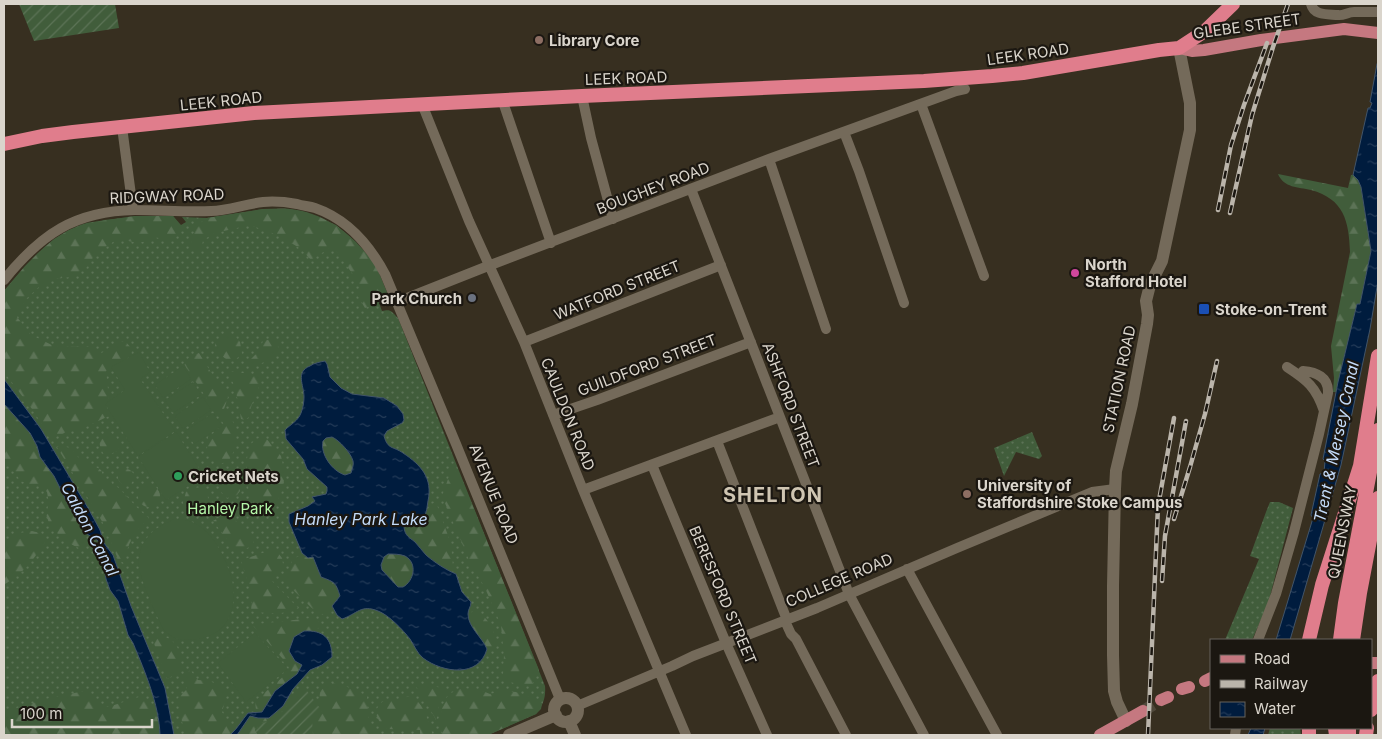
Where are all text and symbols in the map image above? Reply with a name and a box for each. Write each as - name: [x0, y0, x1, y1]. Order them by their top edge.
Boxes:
- street label: GLEBE STREET: [1192, 9, 1302, 43]
- place label: Library Core: [549, 31, 640, 50]
- marker: Library Core: [533, 34, 545, 46]
- street label: LEEK ROAD: [986, 39, 1070, 69]
- street label: LEEK ROAD: [584, 67, 668, 89]
- street label: LEEK ROAD: [179, 87, 263, 115]
- street label: BOUGHEY ROAD: [594, 158, 712, 218]
- street label: RIDGWAY ROAD: [109, 184, 225, 208]
- place label: North Stafford Hotel: [1085, 255, 1187, 291]
- street label: WATFORD STREET: [551, 256, 683, 324]
- marker: North Stafford Hotel: [1069, 267, 1081, 279]
- place label: Park Church: [371, 289, 462, 308]
- marker: Park Church: [466, 292, 478, 304]
- place label: Stoke-on-Trent: [1215, 300, 1327, 319]
- marker: Stoke-on-Trent: [1197, 302, 1211, 316]
- street label: STATION ROAD: [1098, 323, 1140, 435]
- street label: GUILDFORD STREET: [575, 330, 719, 400]
- street label: ASHFORD STREET: [758, 340, 824, 470]
- street label: CAULDON ROAD: [537, 355, 599, 473]
- water label: Trent & Mersey Canal: [1309, 359, 1363, 524]
- street label: AVENUE ROAD: [465, 441, 523, 547]
- place label: Cricket Nets: [188, 467, 279, 486]
- marker: Cricket Nets: [172, 470, 184, 482]
- place label: University of Staffordshire Stoke Campus: [977, 476, 1182, 512]
- water label: Caldon Canal: [57, 479, 123, 579]
- district label: SHELTON: [723, 483, 823, 507]
- street label: QUEENSWAY: [1324, 484, 1360, 580]
- marker: University of Staffordshire Stoke Campus: [961, 488, 973, 500]
- park label: Hanley Park: [187, 499, 273, 518]
- water label: Hanley Park Lake: [294, 509, 428, 529]
- street label: BERESFORD STREET: [685, 523, 761, 667]
- street label: COLLEGE ROAD: [783, 549, 895, 611]
- legend: [1210, 639, 1372, 729]
- text: Road: [1254, 649, 1290, 668]
- text: Railway: [1254, 674, 1309, 693]
- scale bar: [12, 696, 152, 728]
- text: Water: [1254, 699, 1296, 718]
- text: 100 m: [20, 704, 62, 723]

